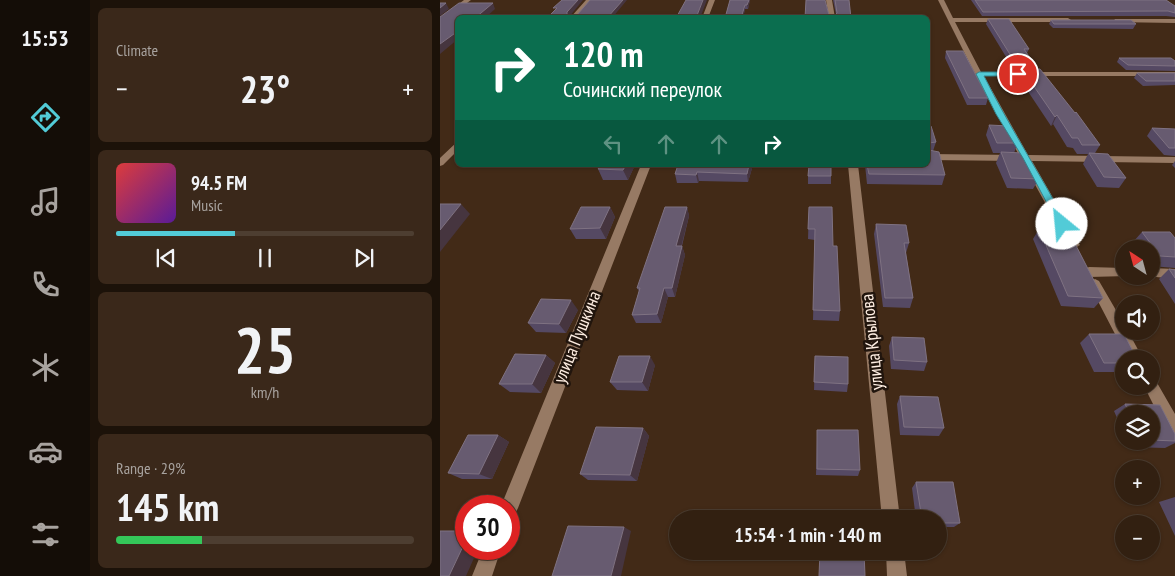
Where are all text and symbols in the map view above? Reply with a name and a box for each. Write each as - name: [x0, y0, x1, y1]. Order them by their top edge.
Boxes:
- text: 15:53: [21, 24, 69, 52]
- text: 120 m: [563, 31, 644, 77]
- icon: right: [480, 35, 545, 100]
- text: Climate: [116, 40, 158, 60]
- pin: [997, 53, 1039, 95]
- icon: arrive: [1004, 60, 1032, 88]
- text: 23°: [240, 64, 290, 113]
- text: −: [116, 70, 128, 107]
- text: +: [402, 70, 414, 107]
- text: Сочинский переулок: [563, 75, 722, 103]
- icon: directions: [28, 100, 63, 135]
- icon: left: [599, 130, 627, 158]
- icon: ahead: [652, 130, 680, 158]
- icon: ahead: [705, 130, 733, 158]
- icon: right: [758, 130, 786, 158]
- text: 94.5 FM: [191, 171, 247, 195]
- icon: music: [28, 184, 63, 219]
- text: Music: [191, 195, 223, 215]
- position arrow: [1035, 197, 1087, 249]
- north arrow: [1115, 240, 1160, 285]
- map controls: [1115, 240, 1160, 560]
- icon: previous: [152, 244, 180, 272]
- icon: pause: [251, 244, 279, 272]
- icon: next: [350, 244, 378, 272]
- icon: phone: [28, 267, 63, 302]
- street label: улица Пушкина: [548, 287, 605, 386]
- street label: улица Крылова: [855, 293, 888, 391]
- button: sound: [1115, 295, 1160, 340]
- text: 25: [234, 307, 296, 391]
- icon: climate: [28, 350, 63, 385]
- button: search: [1115, 350, 1160, 395]
- text: km/h: [251, 382, 279, 402]
- button: layers: [1115, 405, 1160, 450]
- icon: car: [28, 434, 63, 469]
- text: Range · 29%: [116, 458, 185, 478]
- button: +: [1115, 460, 1160, 505]
- text: 145 km: [116, 482, 219, 531]
- speed limit sign: 30: [455, 495, 520, 560]
- button: −: [1115, 515, 1160, 560]
- icon: filters: [28, 517, 63, 552]
- text: 15:54 · 1 min · 140 m: [735, 523, 881, 547]

